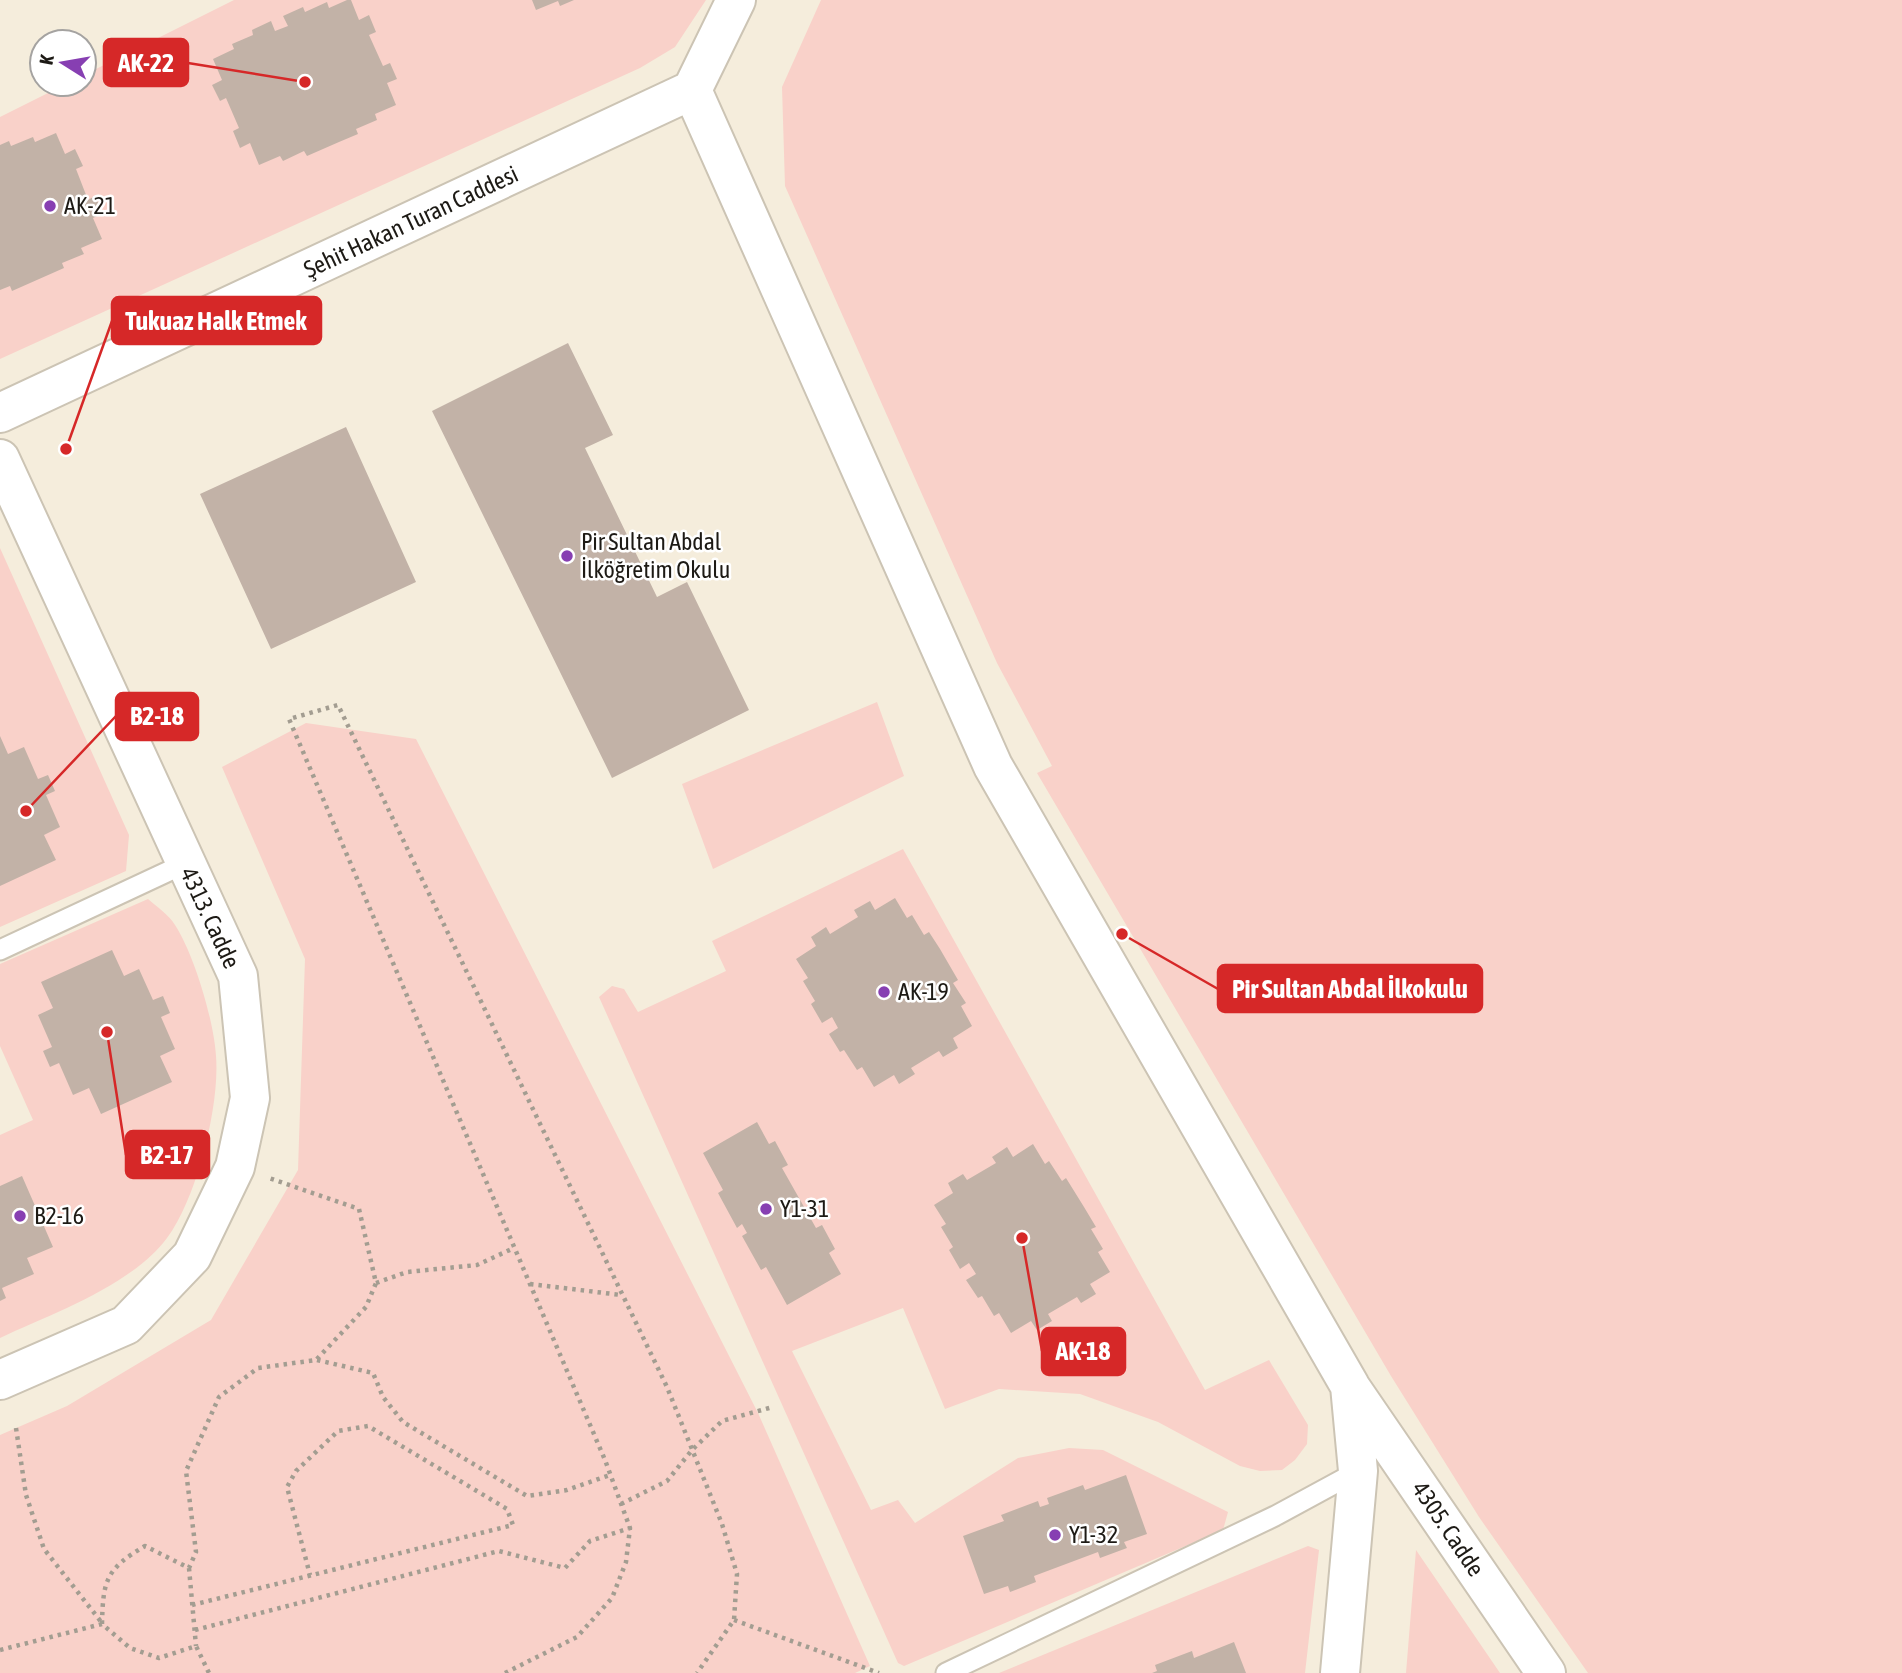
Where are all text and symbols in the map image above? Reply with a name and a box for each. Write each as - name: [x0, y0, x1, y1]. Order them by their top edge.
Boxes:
- north arrow: [28, 28, 98, 98]
- callout: AK-22: [104, 39, 188, 86]
- text: AK-22: [117, 48, 174, 78]
- text: K: [35, 52, 58, 66]
- street label: Şehit Hakan Turan Caddesi: [299, 160, 522, 283]
- place label: AK-21: [64, 192, 116, 219]
- marker: AK-21: [42, 198, 58, 214]
- callout: Tukuaz Halk Etmek: [112, 297, 321, 344]
- text: Tukuaz Halk Etmek: [125, 306, 307, 336]
- place label: Pir Sultan Abdal İlköğretim Okulu: [581, 528, 730, 583]
- marker: Pir Sultan Abdal İlköğretim Okulu: [559, 548, 575, 564]
- callout: B2-18: [116, 693, 198, 740]
- text: B2-18: [130, 701, 184, 731]
- street label: 4313. Cadde: [175, 863, 246, 973]
- callout: Pir Sultan Abdal İlkokulu: [1218, 965, 1482, 1012]
- text: Pir Sultan Abdal İlkokulu: [1232, 974, 1468, 1004]
- place label: AK-19: [898, 978, 949, 1005]
- marker: AK-19: [876, 984, 892, 1000]
- callout: B2-17: [126, 1131, 209, 1178]
- text: B2-17: [140, 1140, 194, 1170]
- place label: Y1-31: [780, 1195, 829, 1222]
- marker: Y1-31: [758, 1201, 774, 1217]
- place label: B2-16: [34, 1202, 84, 1229]
- marker: B2-16: [12, 1208, 28, 1224]
- callout: AK-18: [1042, 1328, 1125, 1375]
- text: AK-18: [1054, 1336, 1111, 1366]
- street label: 4305. Cadde: [1407, 1476, 1490, 1581]
- place label: Y1-32: [1069, 1521, 1118, 1548]
- marker: Y1-32: [1047, 1527, 1063, 1543]

